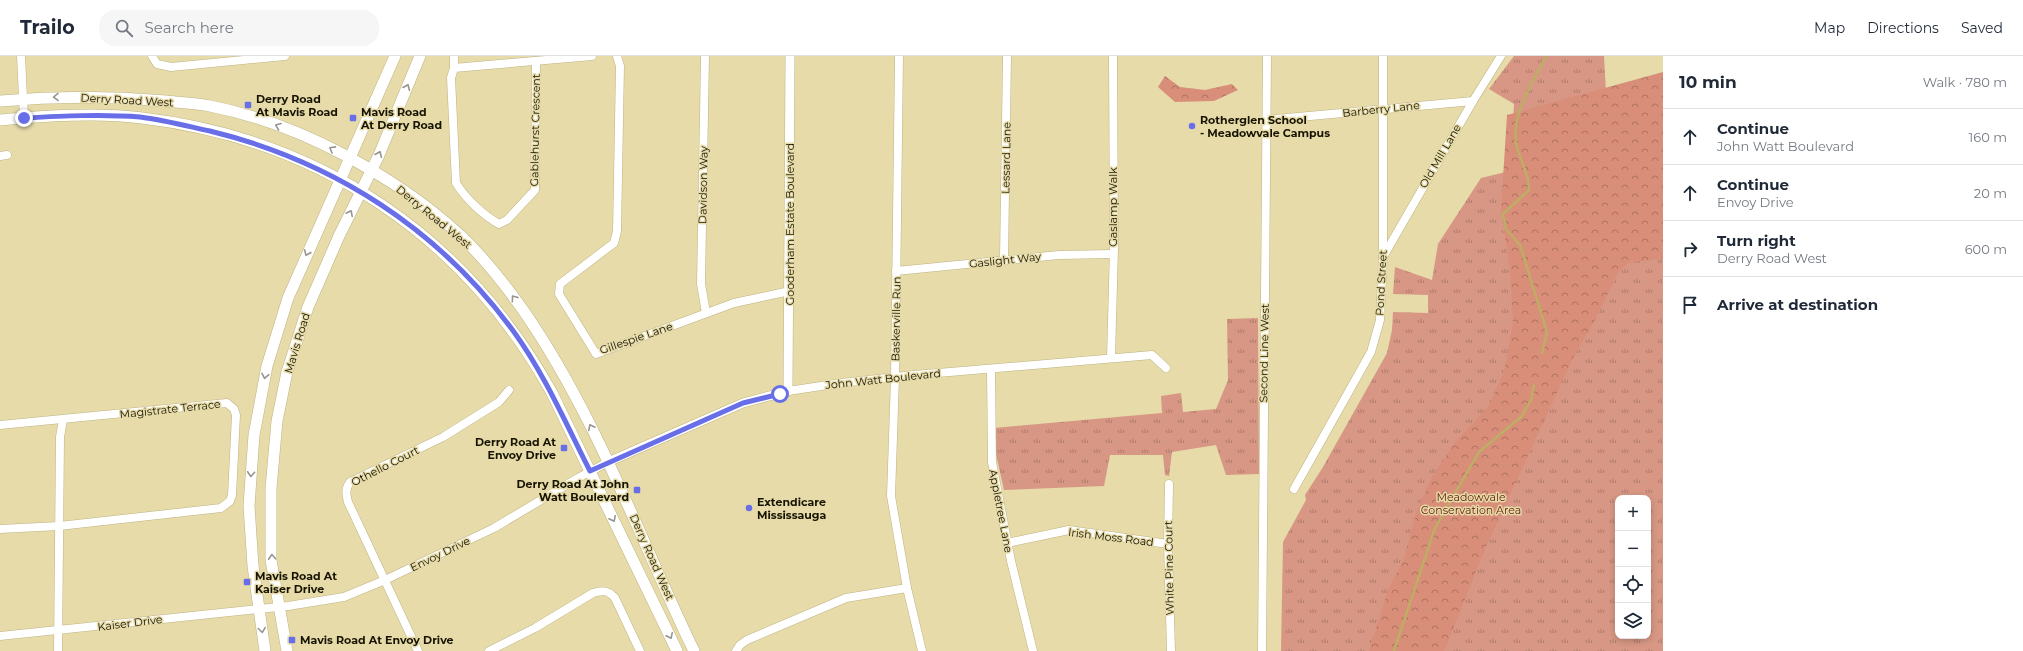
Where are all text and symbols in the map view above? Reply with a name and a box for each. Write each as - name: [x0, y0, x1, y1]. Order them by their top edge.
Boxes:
- search box: [99, 10, 379, 46]
- text: Trailo: [20, 16, 75, 39]
- icon: search: [113, 17, 135, 39]
- text: Search here: [145, 18, 234, 37]
- text: Map: [1814, 19, 1845, 37]
- text: Directions: [1867, 19, 1939, 37]
- text: Saved: [1961, 19, 2003, 37]
- text: 10 min: [1679, 72, 1737, 92]
- street label: Gablehurst Crescent: [527, 73, 543, 186]
- text: Walk · 780 m: [1923, 74, 2007, 90]
- one-way arrow: [402, 84, 410, 91]
- street label: Derry Road West: [80, 91, 174, 109]
- place label: Derry Road At Mavis Road: [255, 92, 338, 119]
- one-way arrow: [53, 93, 59, 101]
- street label: Barberry Lane: [1342, 98, 1421, 120]
- marker: Derry Road At Mavis Road: [243, 100, 253, 110]
- place label: Mavis Road At Derry Road: [360, 105, 442, 132]
- route end: [15, 109, 33, 127]
- marker: Mavis Road At Derry Road: [348, 113, 358, 123]
- place label: Rotherglen School - Meadowvale Campus: [1200, 113, 1330, 140]
- text: Continue: [1717, 119, 1789, 138]
- marker: Rotherglen School - Meadowvale Campus: [1187, 121, 1197, 131]
- street label: Old Mill Lane: [1416, 121, 1464, 191]
- one-way arrow: [275, 122, 282, 130]
- street label: Lessard Lane: [998, 122, 1014, 194]
- icon: ahead: [1679, 126, 1701, 148]
- text: 160 m: [1969, 129, 2007, 145]
- text: John Watt Boulevard: [1717, 138, 1854, 154]
- street label: Gooderham Estate Boulevard: [783, 143, 797, 305]
- street label: Davidson Way: [695, 146, 711, 224]
- one-way arrow: [329, 147, 336, 154]
- one-way arrow: [374, 150, 382, 158]
- street label: Gaslamp Walk: [1106, 167, 1120, 247]
- text: Continue: [1717, 175, 1789, 194]
- street label: Derry Road West: [393, 182, 475, 252]
- icon: ahead: [1679, 182, 1701, 204]
- text: 20 m: [1974, 185, 2007, 201]
- text: Envoy Drive: [1717, 194, 1794, 210]
- one-way arrow: [345, 210, 353, 218]
- text: Turn right: [1717, 231, 1796, 250]
- icon: right: [1679, 238, 1701, 260]
- text: 600 m: [1965, 241, 2007, 257]
- one-way arrow: [304, 249, 312, 257]
- street label: Gaslight Way: [968, 249, 1042, 271]
- street label: Pond Street: [1372, 249, 1390, 316]
- text: Derry Road West: [1717, 250, 1827, 266]
- street label: Baskerville Run: [888, 276, 904, 362]
- icon: arrive: [1679, 294, 1701, 316]
- one-way arrow: [511, 295, 519, 302]
- text: Arrive at destination: [1717, 295, 1878, 314]
- street label: Second Line West: [1256, 303, 1272, 402]
- street label: Mavis Road: [281, 311, 313, 375]
- street label: Gillespie Lane: [598, 319, 675, 357]
- street label: John Watt Boulevard: [824, 366, 941, 392]
- one-way arrow: [261, 373, 269, 379]
- route start: [771, 385, 789, 403]
- street label: Magistrate Terrace: [119, 397, 222, 421]
- one-way arrow: [588, 424, 596, 431]
- place label: Derry Road At Envoy Drive: [475, 435, 556, 462]
- street label: Othello Court: [349, 443, 422, 489]
- marker: Derry Road At Envoy Drive: [559, 443, 569, 453]
- street label: Appletree Lane: [986, 468, 1016, 554]
- one-way arrow: [246, 471, 255, 477]
- place label: Derry Road At John Watt Boulevard: [516, 477, 629, 504]
- marker: Derry Road At John Watt Boulevard: [632, 485, 642, 495]
- park label: Meadowvale Conservation Area: [1421, 490, 1521, 517]
- place label: Extendicare Mississauga: [757, 495, 827, 522]
- map controls: [1615, 495, 1651, 639]
- button: +: [1615, 495, 1651, 531]
- marker: Extendicare Mississauga: [744, 503, 754, 513]
- street label: Derry Road West: [627, 512, 678, 603]
- one-way arrow: [608, 515, 616, 522]
- street label: White Pine Court: [1161, 520, 1177, 616]
- street label: Irish Moss Road: [1067, 525, 1155, 549]
- button: −: [1615, 531, 1651, 567]
- street label: Envoy Drive: [408, 533, 473, 575]
- one-way arrow: [267, 554, 276, 560]
- button: locate: [1615, 567, 1651, 603]
- place label: Mavis Road At Kaiser Drive: [255, 569, 337, 596]
- marker: Mavis Road At Kaiser Drive: [242, 577, 252, 587]
- button: layers: [1615, 603, 1651, 639]
- street label: Kaiser Drive: [97, 612, 164, 634]
- one-way arrow: [257, 627, 266, 633]
- one-way arrow: [665, 632, 673, 639]
- place label: Mavis Road At Envoy Drive: [300, 633, 454, 647]
- marker: Mavis Road At Envoy Drive: [287, 635, 297, 645]

